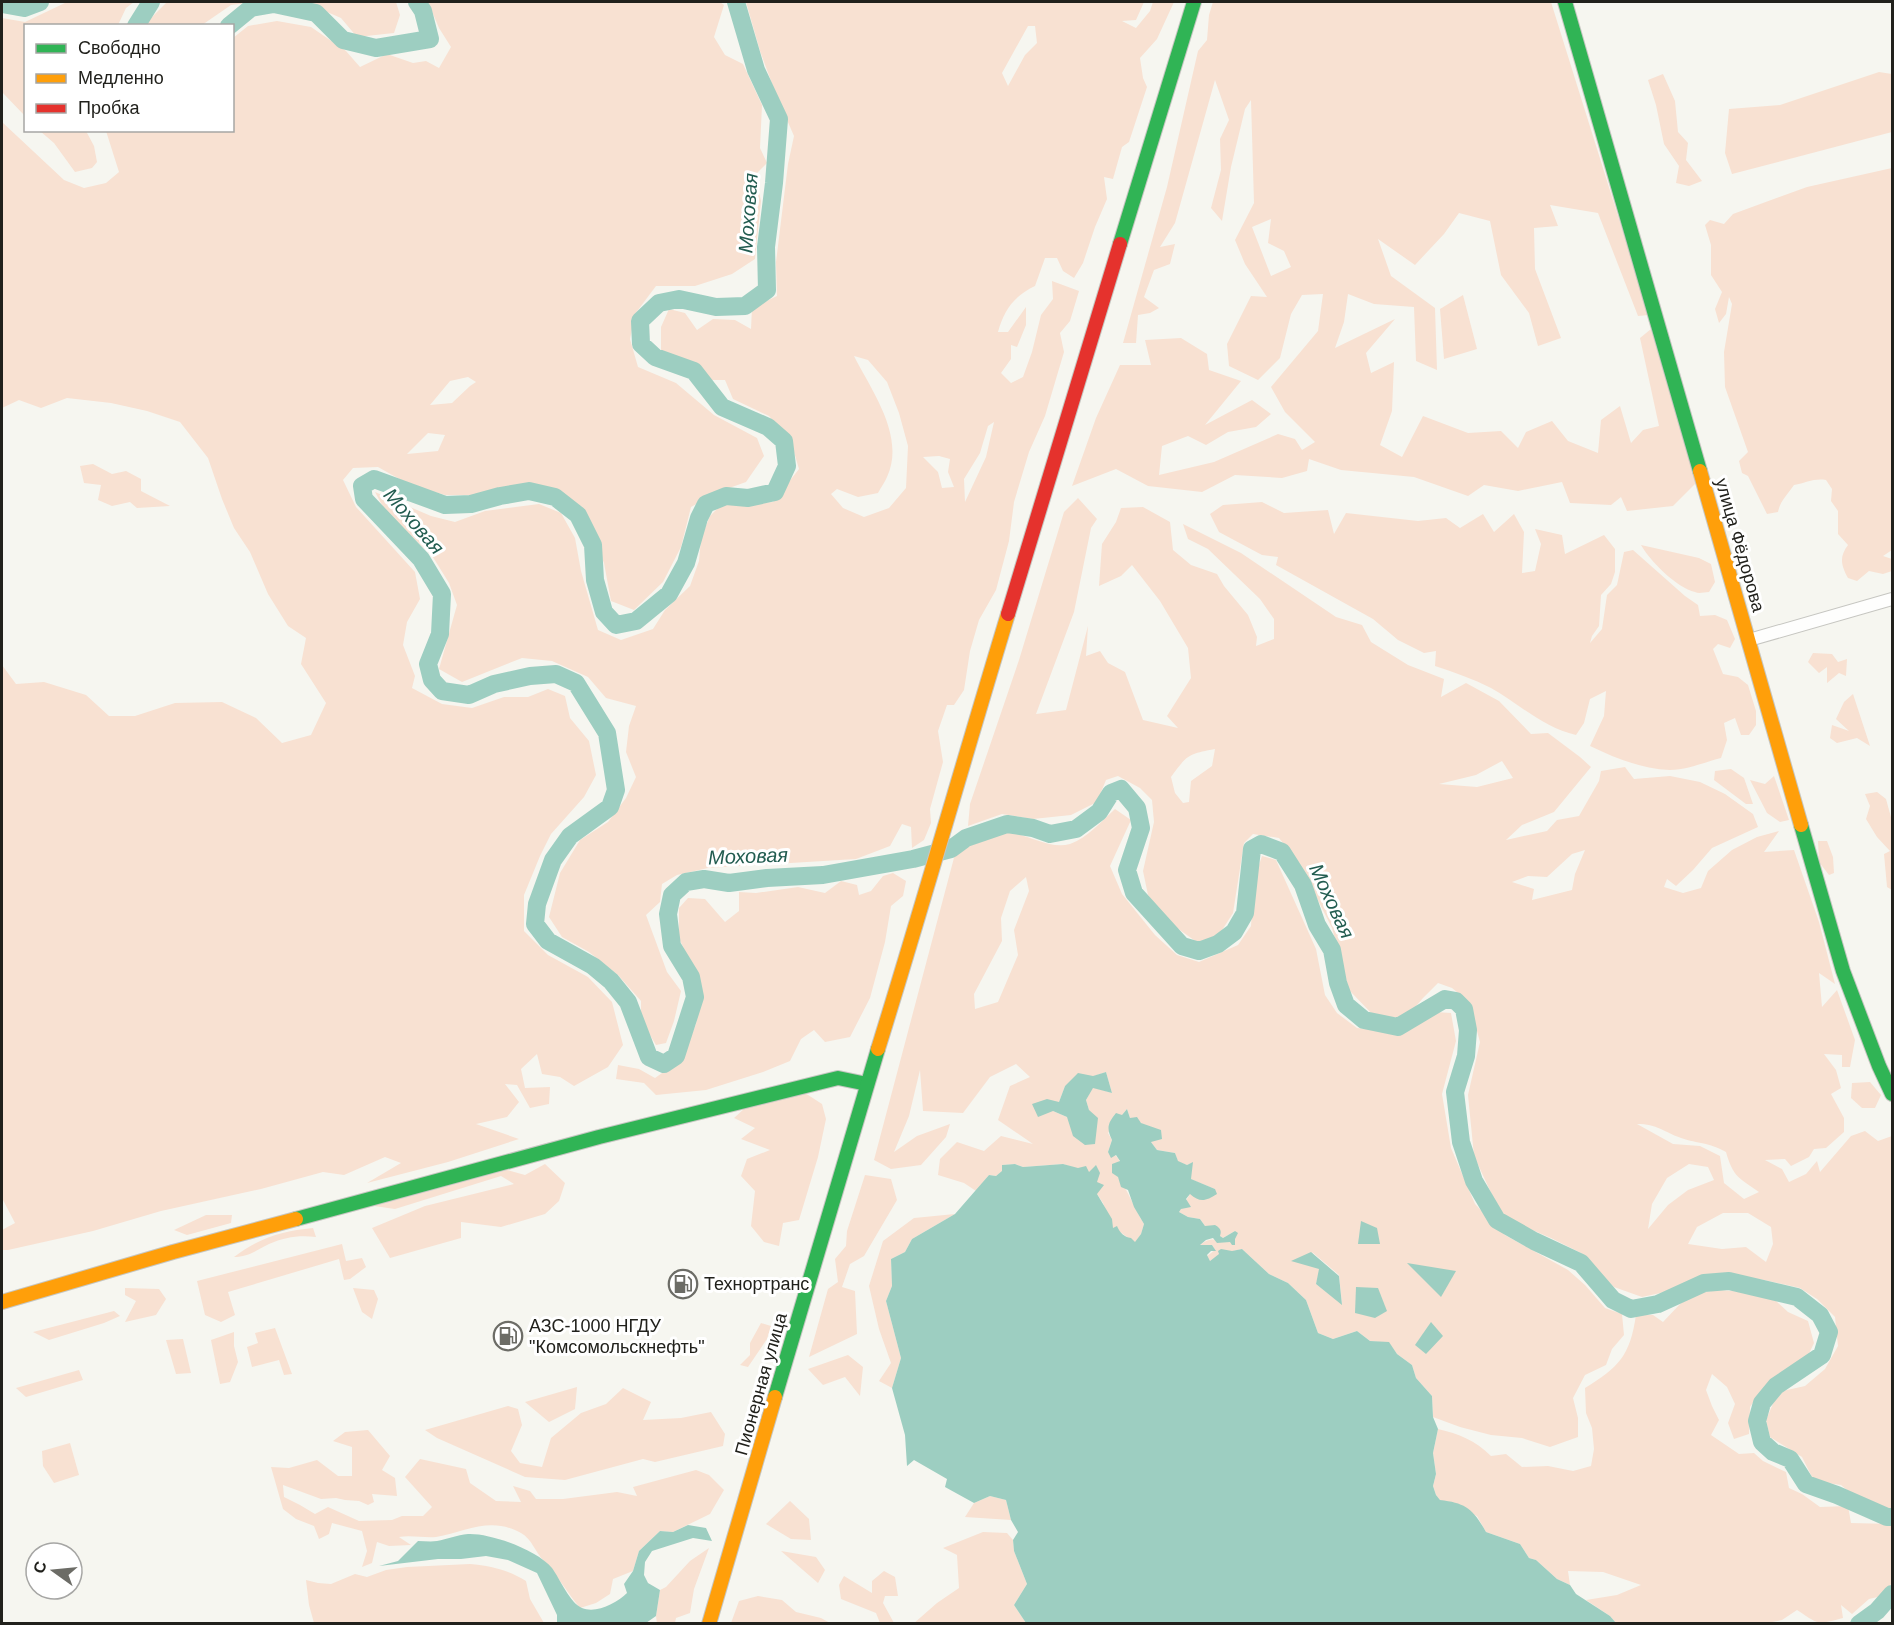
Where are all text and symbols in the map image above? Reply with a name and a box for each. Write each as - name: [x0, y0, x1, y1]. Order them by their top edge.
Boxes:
- legend: [24, 24, 234, 132]
- text: Свободно: [78, 38, 161, 58]
- text: Медленно: [78, 68, 164, 88]
- text: Пробка: [78, 98, 141, 118]
- water label: Моховая: [734, 172, 762, 254]
- street label: улица Фёдорова: [1711, 476, 1769, 615]
- water label: Моховая: [379, 484, 449, 559]
- water label: Моховая: [708, 844, 789, 868]
- water label: Моховая: [1305, 860, 1359, 942]
- fuel station icon: Технортранс: [667, 1268, 699, 1300]
- place label: Технортранс: [704, 1274, 809, 1294]
- street label: Пионерная улица: [731, 1310, 791, 1457]
- place label: АЗС-1000 НГДУ "Комсомольскнефть": [529, 1316, 705, 1357]
- fuel station icon: АЗС-1000 НГДУ "Комсомольскнефть": [492, 1320, 524, 1352]
- north arrow: [24, 1541, 84, 1601]
- text: С: [30, 1559, 50, 1575]

